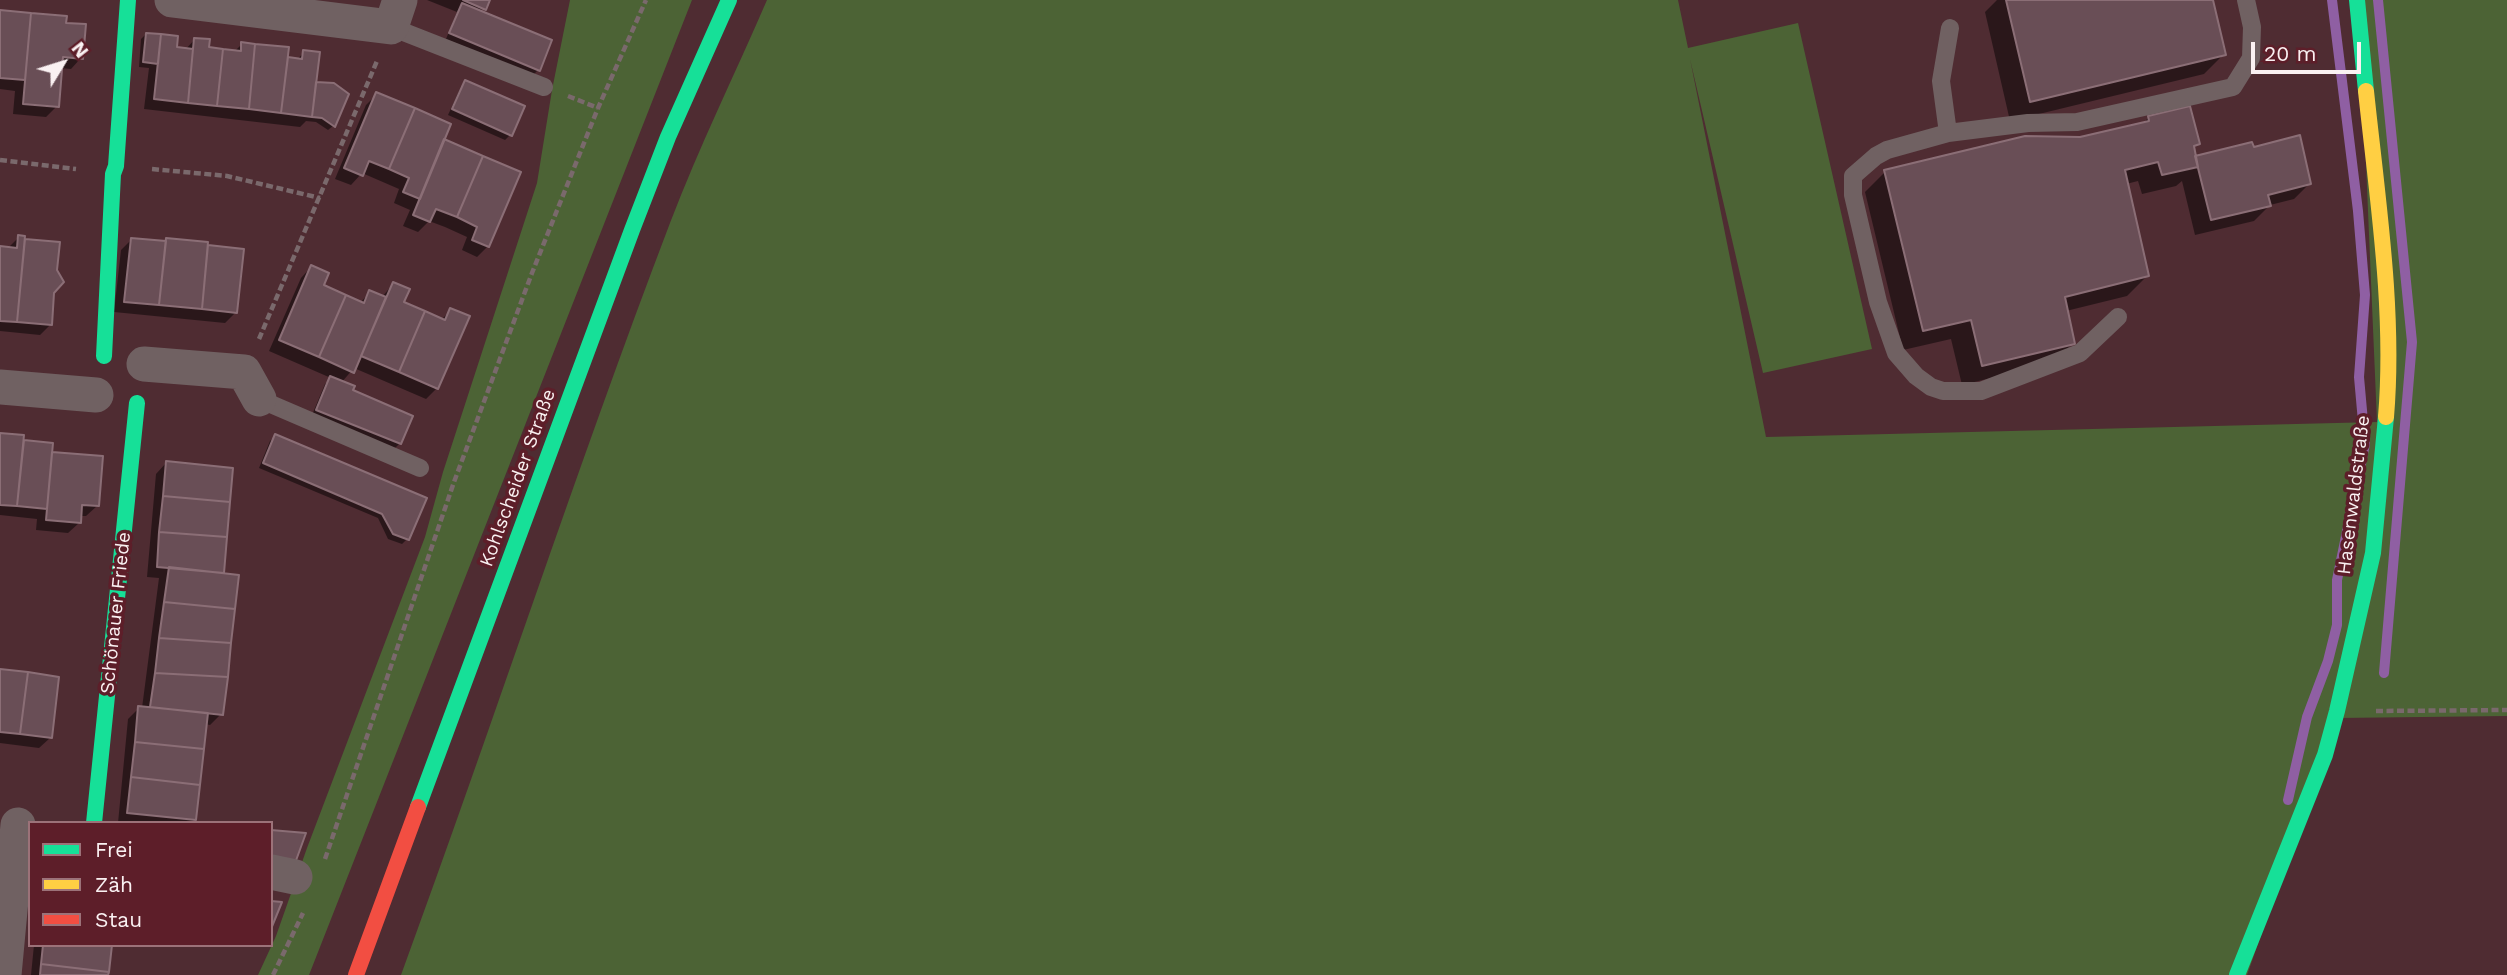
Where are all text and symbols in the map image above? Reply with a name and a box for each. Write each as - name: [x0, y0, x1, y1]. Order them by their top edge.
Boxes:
- north arrow: [28, 28, 98, 98]
- scale bar: [2255, 28, 2365, 72]
- text: N: [67, 37, 93, 62]
- text: 20 m: [2264, 41, 2316, 66]
- street label: Kohlscheider Straße: [475, 386, 561, 570]
- street label: Hasenwaldstraße: [2333, 414, 2375, 576]
- street label: Schönauer Friede: [96, 531, 136, 695]
- legend: [28, 821, 273, 947]
- text: Frei: [95, 837, 133, 862]
- text: Zäh: [95, 872, 133, 897]
- text: Stau: [95, 907, 142, 932]

